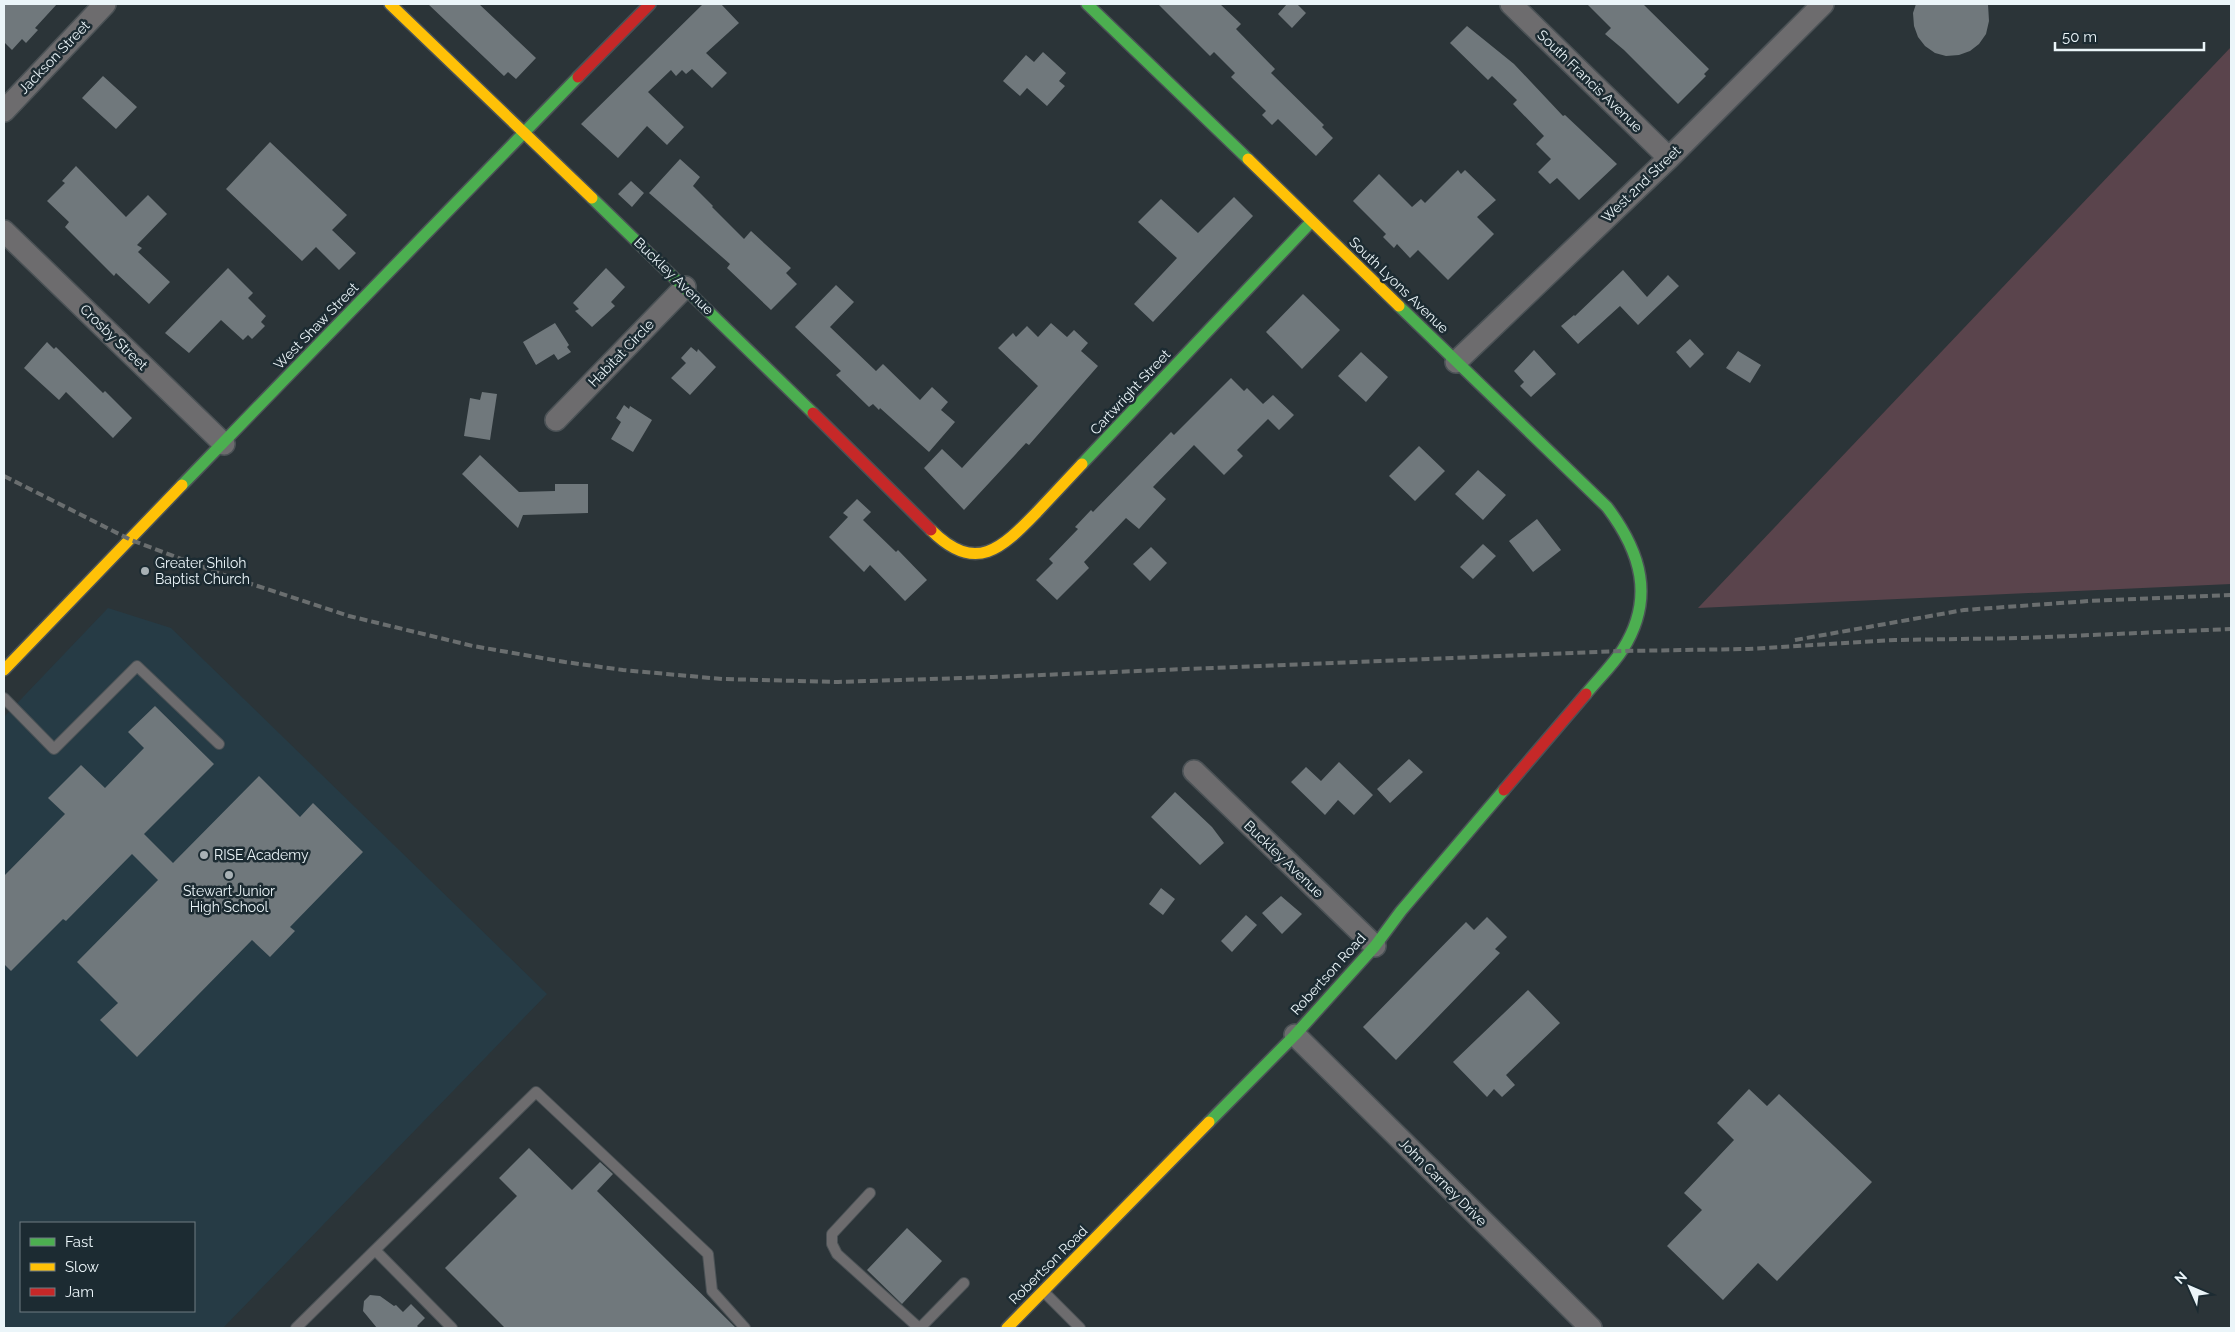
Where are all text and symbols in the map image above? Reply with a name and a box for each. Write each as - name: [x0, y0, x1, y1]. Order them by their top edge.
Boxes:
- street label: Jackson Street: [15, 17, 93, 97]
- scale bar: [2055, 20, 2204, 52]
- street label: South Francis Avenue: [1534, 27, 1646, 135]
- text: 50 m: [2062, 28, 2097, 46]
- street label: West 2nd Street: [1598, 142, 1684, 226]
- street label: Buckley Avenue: [631, 234, 717, 318]
- street label: South Lyons Avenue: [1346, 234, 1452, 336]
- street label: West Shaw Street: [271, 279, 362, 373]
- street label: Crosby Street: [77, 301, 151, 373]
- street label: Habitat Circle: [585, 316, 657, 390]
- street label: Cartwright Street: [1087, 346, 1174, 438]
- place label: Greater Shiloh Baptist Church: [155, 555, 250, 587]
- marker: Greater Shiloh Baptist Church: [139, 565, 151, 577]
- street label: Buckley Avenue: [1241, 817, 1327, 901]
- place label: RISE Academy: [214, 847, 309, 863]
- marker: RISE Academy: [198, 849, 210, 861]
- marker: Stewart Junior High School: [223, 869, 235, 881]
- place label: Stewart Junior High School: [183, 883, 275, 915]
- street label: Robertson Road: [1287, 930, 1369, 1018]
- street label: John Carney Drive: [1396, 1135, 1490, 1229]
- legend: [20, 1222, 195, 1312]
- street label: Robertson Road: [1006, 1223, 1090, 1307]
- text: Fast: [65, 1233, 93, 1251]
- text: Slow: [65, 1258, 99, 1276]
- north arrow: [2165, 1262, 2215, 1312]
- text: N: [2171, 1268, 2190, 1287]
- text: Jam: [65, 1283, 94, 1301]

